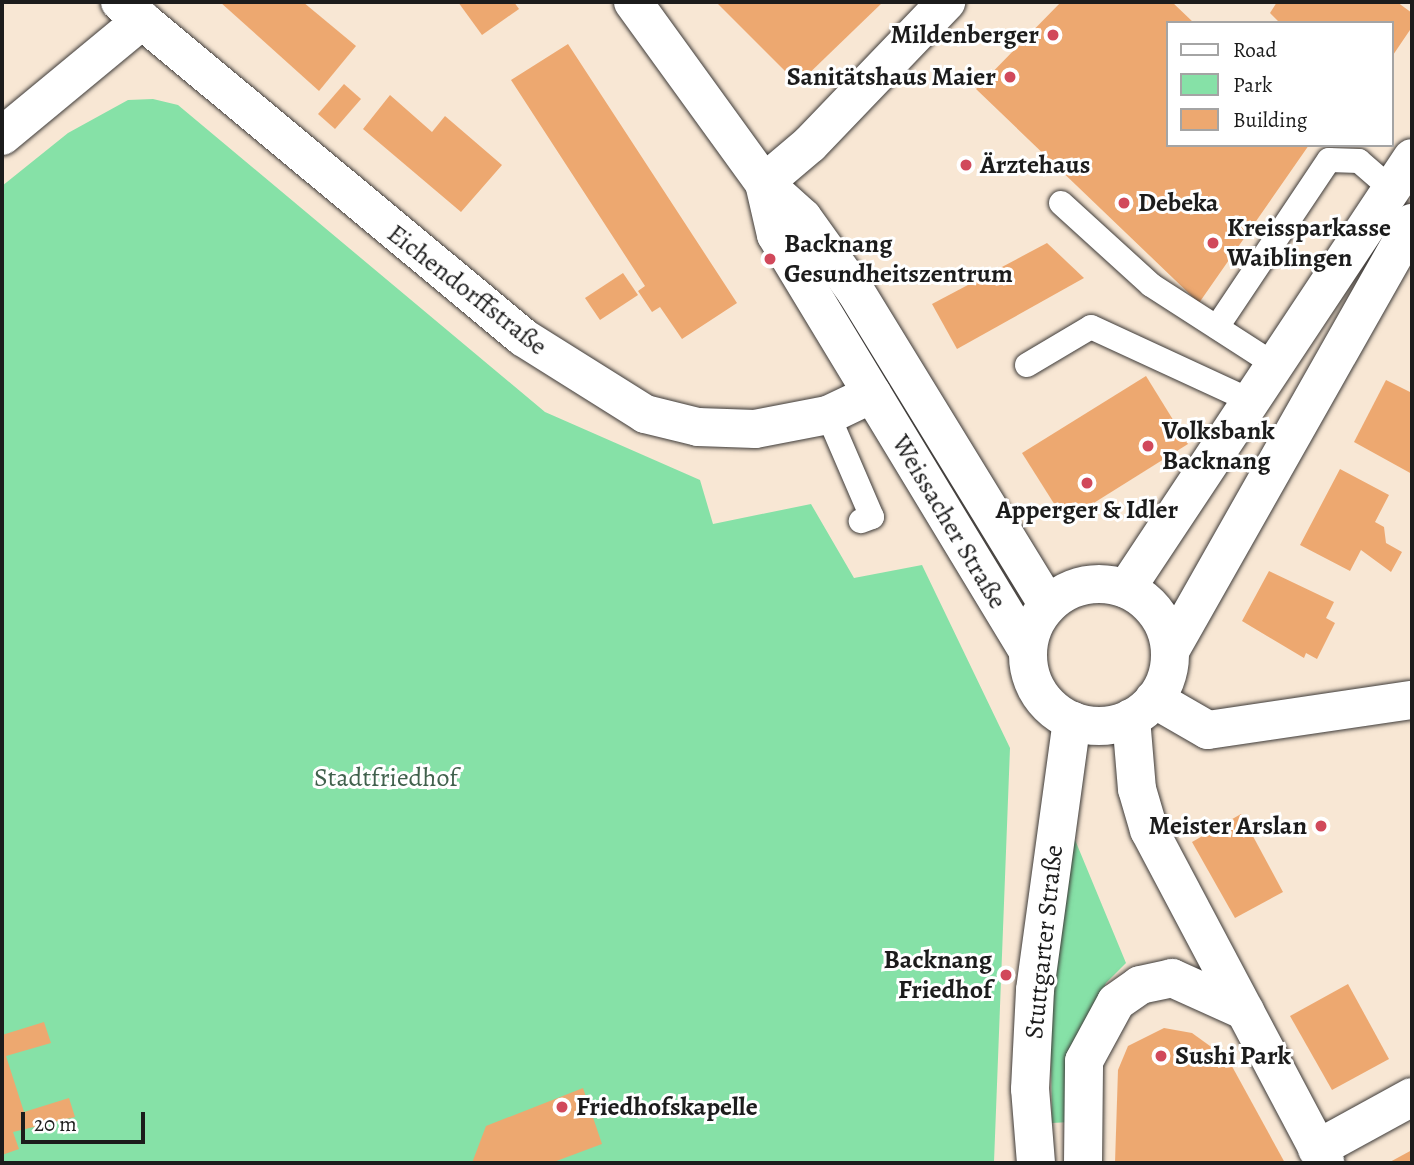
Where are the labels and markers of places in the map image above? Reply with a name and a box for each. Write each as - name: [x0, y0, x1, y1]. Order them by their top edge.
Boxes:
- place label: Mildenberger: [890, 19, 1039, 51]
- marker: Mildenberger: [1045, 27, 1061, 43]
- place label: Sanitätshaus Maier: [787, 61, 996, 93]
- marker: Sanitätshaus Maier: [1002, 69, 1018, 85]
- place label: Ärztehaus: [980, 149, 1090, 181]
- marker: Ärztehaus: [958, 157, 974, 173]
- place label: Debeka: [1138, 187, 1219, 219]
- marker: Debeka: [1116, 195, 1132, 211]
- place label: Kreissparkasse Waiblingen: [1227, 212, 1391, 274]
- place label: Backnang Gesundheitszentrum: [784, 228, 1013, 290]
- marker: Kreissparkasse Waiblingen: [1205, 235, 1221, 251]
- marker: Backnang Gesundheitszentrum: [762, 251, 778, 267]
- place label: Volksbank Backnang: [1162, 415, 1275, 476]
- marker: Volksbank Backnang: [1140, 438, 1156, 454]
- marker: Apperger & Idler: [1079, 475, 1095, 491]
- place label: Apperger & Idler: [996, 494, 1178, 526]
- place label: Meister Arslan: [1148, 810, 1307, 842]
- marker: Meister Arslan: [1313, 818, 1329, 834]
- place label: Backnang Friedhof: [884, 944, 992, 1006]
- marker: Backnang Friedhof: [998, 967, 1014, 983]
- place label: Sushi Park: [1175, 1040, 1291, 1072]
- marker: Sushi Park: [1153, 1048, 1169, 1064]
- place label: Friedhofskapelle: [576, 1091, 758, 1123]
- marker: Friedhofskapelle: [554, 1099, 570, 1115]

